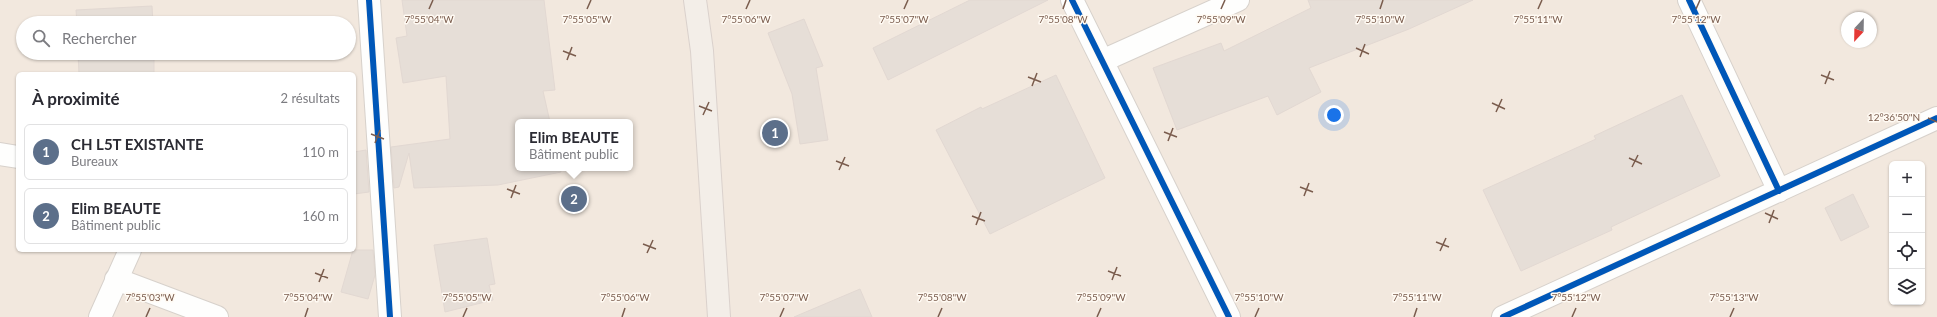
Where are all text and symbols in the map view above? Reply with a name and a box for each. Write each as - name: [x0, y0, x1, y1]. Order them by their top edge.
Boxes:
- north arrow: [1841, 12, 1877, 48]
- text: 7°55'04"W: [404, 13, 454, 25]
- text: 7°55'05"W: [562, 13, 612, 25]
- text: 7°55'06"W: [721, 13, 771, 25]
- text: 7°55'07"W: [879, 13, 929, 25]
- text: 7°55'08"W: [1038, 13, 1088, 25]
- text: 7°55'09"W: [1196, 13, 1246, 25]
- text: 7°55'10"W: [1355, 13, 1405, 25]
- text: 7°55'11"W: [1513, 13, 1563, 25]
- text: 7°55'12"W: [1671, 13, 1721, 25]
- search box: [16, 16, 356, 60]
- icon: search: [30, 27, 52, 49]
- text: Rechercher: [62, 29, 136, 47]
- text: À proximité: [32, 88, 120, 109]
- text: 2 résultats: [281, 90, 340, 106]
- your location: [1324, 105, 1344, 125]
- text: 12°36'50"N: [1868, 111, 1920, 123]
- pin: 1: [762, 118, 788, 148]
- popup: [515, 119, 633, 171]
- text: Elim BEAUTE: [529, 128, 619, 146]
- text: CH L5T EXISTANTE: [71, 135, 204, 153]
- text: 1: [42, 144, 50, 160]
- text: 110 m: [302, 144, 339, 160]
- text: Bâtiment public: [529, 146, 619, 162]
- text: Bureaux: [71, 153, 118, 169]
- map controls: [1889, 161, 1925, 305]
- button: +: [1889, 161, 1925, 197]
- pin: 2: [561, 184, 587, 214]
- button: −: [1889, 197, 1925, 233]
- text: Elim BEAUTE: [71, 199, 161, 217]
- text: 2: [42, 208, 50, 224]
- text: 160 m: [302, 208, 339, 224]
- text: Bâtiment public: [71, 217, 161, 233]
- button: locate: [1889, 233, 1925, 269]
- button: layers: [1889, 269, 1925, 305]
- text: 7°55'03"W: [125, 291, 175, 303]
- text: 7°55'04"W: [283, 291, 333, 303]
- text: 7°55'05"W: [442, 291, 492, 303]
- text: 7°55'06"W: [600, 291, 650, 303]
- text: 7°55'07"W: [759, 291, 809, 303]
- text: 7°55'08"W: [917, 291, 967, 303]
- text: 7°55'09"W: [1076, 291, 1126, 303]
- text: 7°55'10"W: [1234, 291, 1284, 303]
- text: 7°55'11"W: [1392, 291, 1442, 303]
- text: 7°55'12"W: [1551, 291, 1601, 303]
- text: 7°55'13"W: [1709, 291, 1759, 303]

